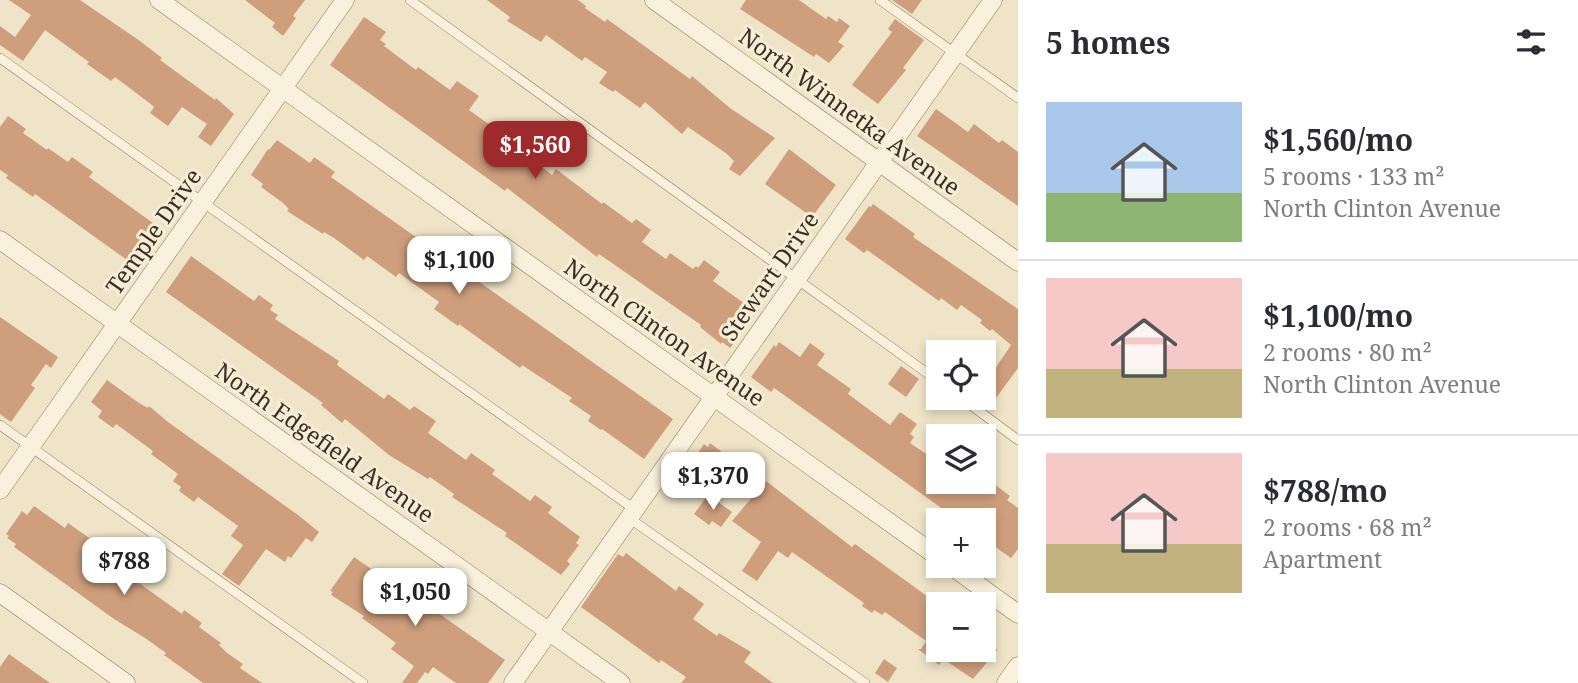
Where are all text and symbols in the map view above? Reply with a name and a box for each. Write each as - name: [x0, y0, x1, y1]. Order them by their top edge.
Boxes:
- street label: North Winnetka Avenue: [733, 20, 967, 202]
- text: 5 homes: [1046, 22, 1170, 63]
- icon: filters: [1512, 23, 1550, 61]
- text: $1,560/mo: [1263, 119, 1413, 160]
- pin: $1,560: [478, 122, 592, 181]
- text: $1,560: [499, 128, 571, 160]
- icon: home: [1102, 130, 1186, 214]
- text: 5 rooms · 133 m²: [1263, 160, 1445, 192]
- street label: Temple Drive: [98, 162, 208, 300]
- text: North Clinton Avenue: [1263, 192, 1501, 224]
- street label: Stewart Drive: [713, 205, 825, 347]
- pin: $1,100: [402, 236, 516, 296]
- text: $1,100: [423, 243, 495, 275]
- street label: North Clinton Avenue: [558, 251, 772, 413]
- text: $1,100/mo: [1263, 295, 1413, 336]
- icon: home: [1102, 306, 1186, 390]
- text: 2 rooms · 80 m²: [1263, 336, 1432, 368]
- map controls: [926, 340, 996, 662]
- button: locate: [926, 340, 996, 410]
- street label: North Edgefield Avenue: [209, 354, 441, 530]
- text: North Clinton Avenue: [1263, 368, 1501, 400]
- button: layers: [926, 424, 996, 494]
- pin: $1,370: [656, 452, 770, 512]
- text: $1,370: [677, 459, 749, 491]
- text: $788/mo: [1263, 470, 1387, 511]
- icon: home: [1102, 481, 1186, 565]
- button: +: [926, 508, 996, 578]
- text: 2 rooms · 68 m²: [1263, 511, 1432, 543]
- pin: $788: [83, 538, 165, 597]
- text: Apartment: [1263, 543, 1382, 575]
- text: $788: [98, 544, 150, 576]
- pin: $1,050: [358, 568, 472, 628]
- text: $1,050: [379, 575, 451, 607]
- button: −: [926, 592, 996, 662]

